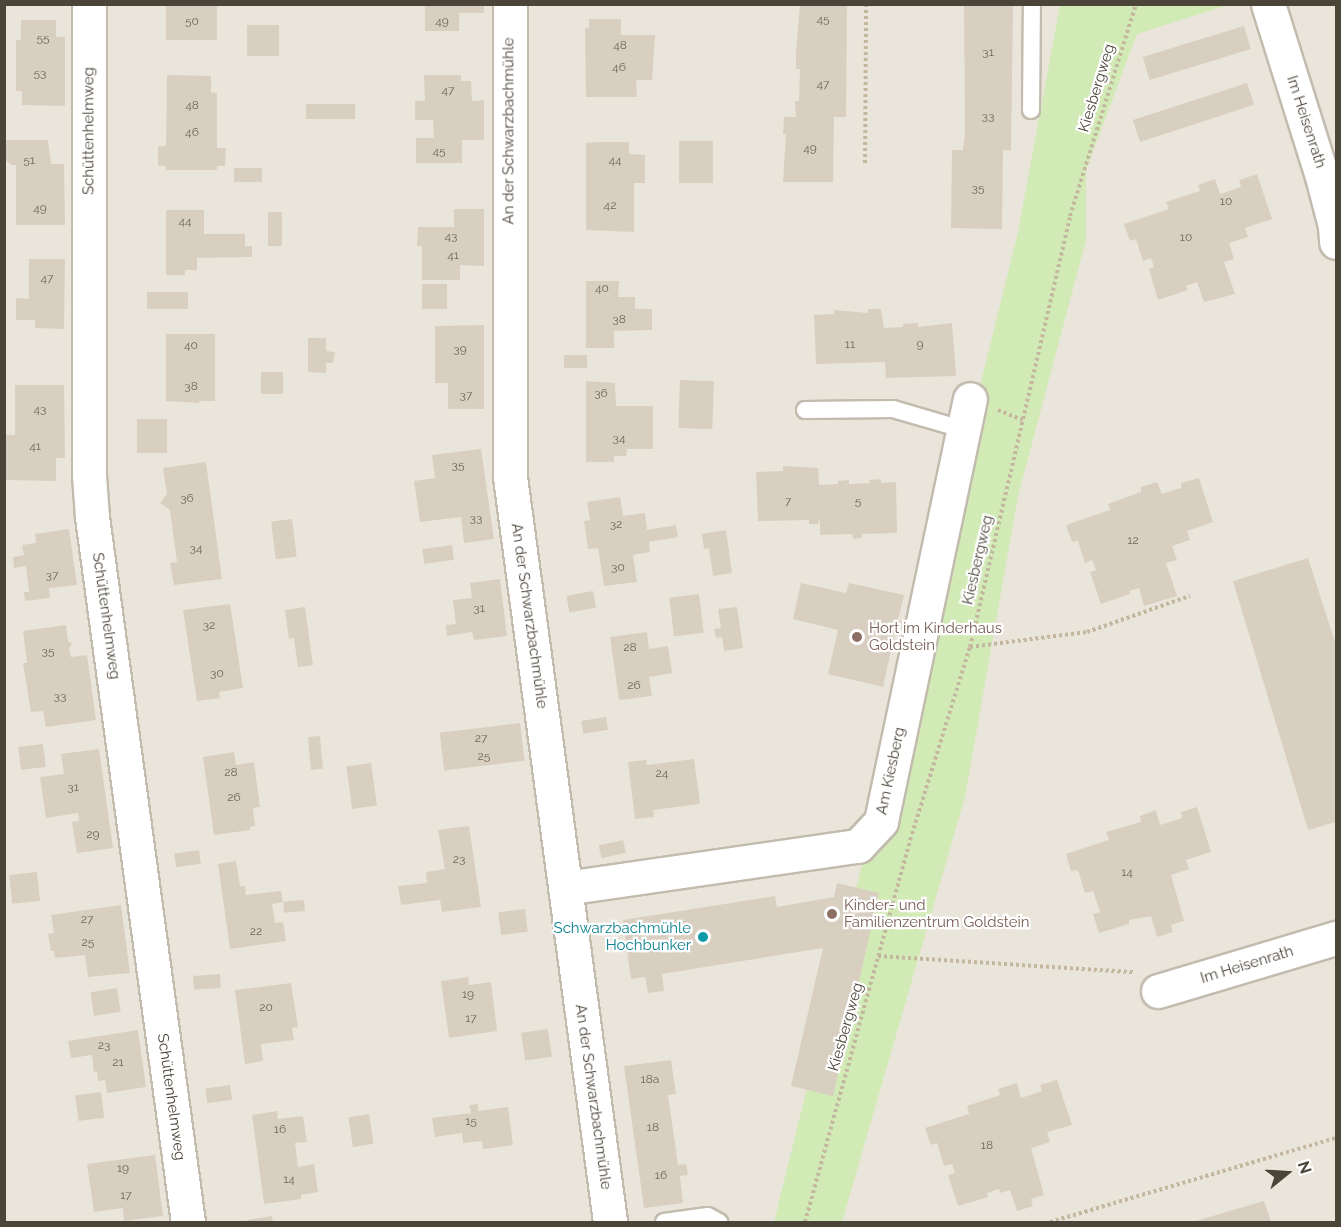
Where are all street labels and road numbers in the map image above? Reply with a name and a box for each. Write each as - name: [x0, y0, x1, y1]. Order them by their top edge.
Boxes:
- street label: An der Schwarzbachmühle: [500, 37, 518, 225]
- street label: Kiesbergweg: [1075, 42, 1119, 134]
- street label: Schüttenhelmweg: [80, 67, 98, 195]
- street label: Im Heisenrath: [1283, 73, 1329, 171]
- street label: Kiesbergweg: [959, 513, 997, 607]
- street label: An der Schwarzbachmühle: [507, 522, 551, 710]
- street label: Schüttenhelmweg: [88, 552, 124, 680]
- street label: Am Kiesberg: [873, 726, 909, 816]
- street label: Im Heisenrath: [1198, 942, 1296, 988]
- street label: Kiesbergweg: [825, 981, 867, 1073]
- street label: An der Schwarzbachmühle: [571, 1003, 615, 1191]
- street label: Schüttenhelmweg: [153, 1033, 189, 1161]

